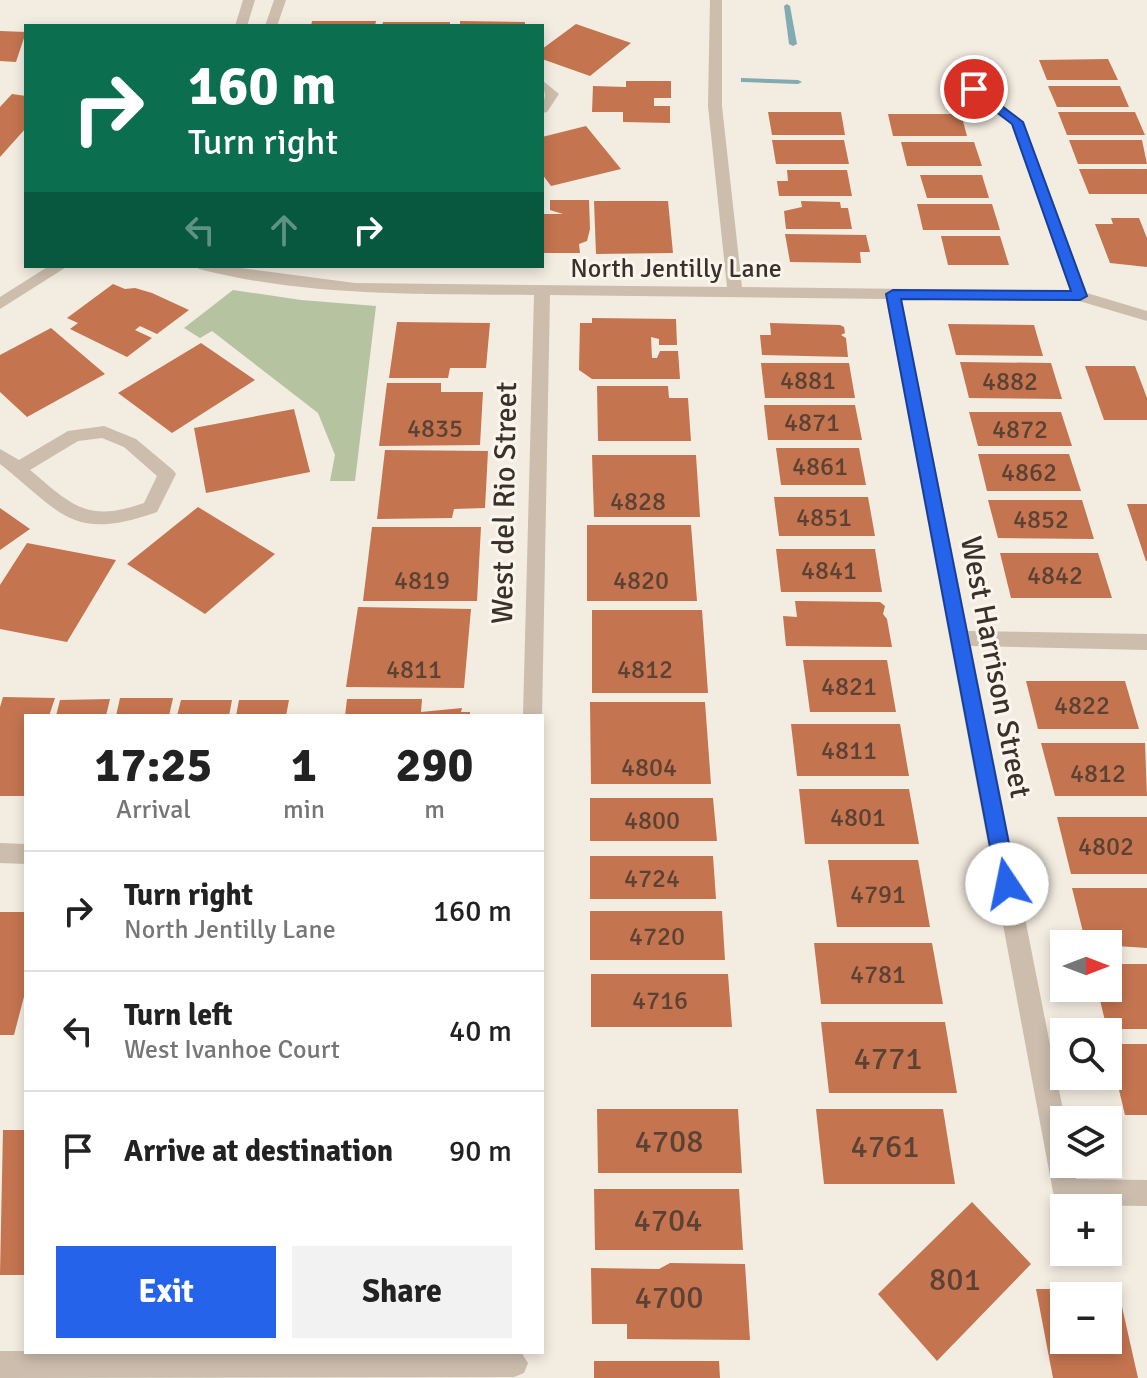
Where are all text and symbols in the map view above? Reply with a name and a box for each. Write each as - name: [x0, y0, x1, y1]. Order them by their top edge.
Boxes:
- text: 160 m: [188, 51, 336, 120]
- pin: [940, 55, 1008, 123]
- icon: right: [56, 56, 160, 160]
- icon: arrive: [952, 67, 996, 111]
- text: Turn right: [188, 120, 338, 165]
- icon: left: [178, 208, 222, 252]
- icon: ahead: [262, 208, 306, 252]
- icon: right: [346, 208, 390, 252]
- street label: North Jentilly Lane: [570, 253, 782, 285]
- house number: 4881: [780, 365, 836, 397]
- house number: 4882: [982, 366, 1038, 398]
- street label: West del Rio Street: [484, 382, 525, 625]
- house number: 4871: [784, 407, 840, 439]
- house number: 4835: [407, 413, 463, 445]
- house number: 4872: [992, 414, 1048, 446]
- house number: 4861: [792, 451, 848, 483]
- house number: 4862: [1001, 457, 1057, 489]
- house number: 4828: [610, 486, 666, 518]
- house number: 4851: [796, 502, 852, 534]
- house number: 4852: [1013, 504, 1069, 536]
- street label: West Harrison Street: [952, 533, 1039, 801]
- house number: 4841: [801, 555, 857, 587]
- house number: 4842: [1027, 560, 1083, 592]
- house number: 4819: [394, 565, 450, 597]
- house number: 4820: [613, 565, 669, 597]
- house number: 4811: [386, 654, 442, 686]
- house number: 4812: [617, 654, 673, 686]
- house number: 4821: [821, 671, 877, 703]
- house number: 4822: [1054, 690, 1110, 722]
- house number: 4811: [821, 735, 877, 767]
- text: 17:25: [95, 736, 212, 795]
- text: 1: [291, 736, 317, 795]
- text: 290: [396, 736, 473, 795]
- house number: 4804: [621, 752, 677, 784]
- house number: 4812: [1070, 758, 1126, 790]
- text: Arrival: [116, 794, 191, 826]
- text: min: [283, 794, 325, 826]
- text: m: [424, 794, 445, 826]
- house number: 4801: [830, 802, 886, 834]
- house number: 4800: [624, 805, 680, 837]
- house number: 4802: [1078, 831, 1134, 863]
- position arrow: [965, 842, 1049, 926]
- house number: 4724: [624, 863, 680, 895]
- text: Turn right: [124, 877, 253, 914]
- house number: 4791: [850, 879, 906, 911]
- icon: right: [56, 889, 100, 933]
- text: 160 m: [433, 893, 512, 930]
- text: North Jentilly Lane: [124, 914, 336, 946]
- house number: 4720: [629, 921, 685, 953]
- north arrow: [1050, 930, 1122, 1002]
- map controls: [1050, 930, 1122, 1354]
- house number: 4781: [850, 959, 906, 991]
- house number: 4716: [632, 985, 688, 1017]
- text: Turn left: [124, 997, 233, 1034]
- icon: left: [56, 1009, 100, 1053]
- text: 40 m: [449, 1013, 512, 1050]
- button: search: [1050, 1018, 1122, 1090]
- text: West Ivanhoe Court: [124, 1034, 340, 1066]
- house number: 4771: [853, 1039, 923, 1078]
- button: layers: [1050, 1106, 1122, 1178]
- house number: 4708: [634, 1122, 704, 1161]
- house number: 4761: [850, 1127, 920, 1166]
- icon: arrive: [56, 1129, 100, 1173]
- text: Arrive at destination: [124, 1133, 393, 1170]
- text: 90 m: [449, 1133, 512, 1170]
- button: +: [1050, 1194, 1122, 1266]
- house number: 4704: [633, 1201, 703, 1240]
- button: Exit: [56, 1246, 276, 1338]
- button: Share: [292, 1246, 512, 1338]
- house number: 801: [929, 1260, 981, 1299]
- house number: 4700: [634, 1278, 704, 1317]
- button: −: [1050, 1282, 1122, 1354]

